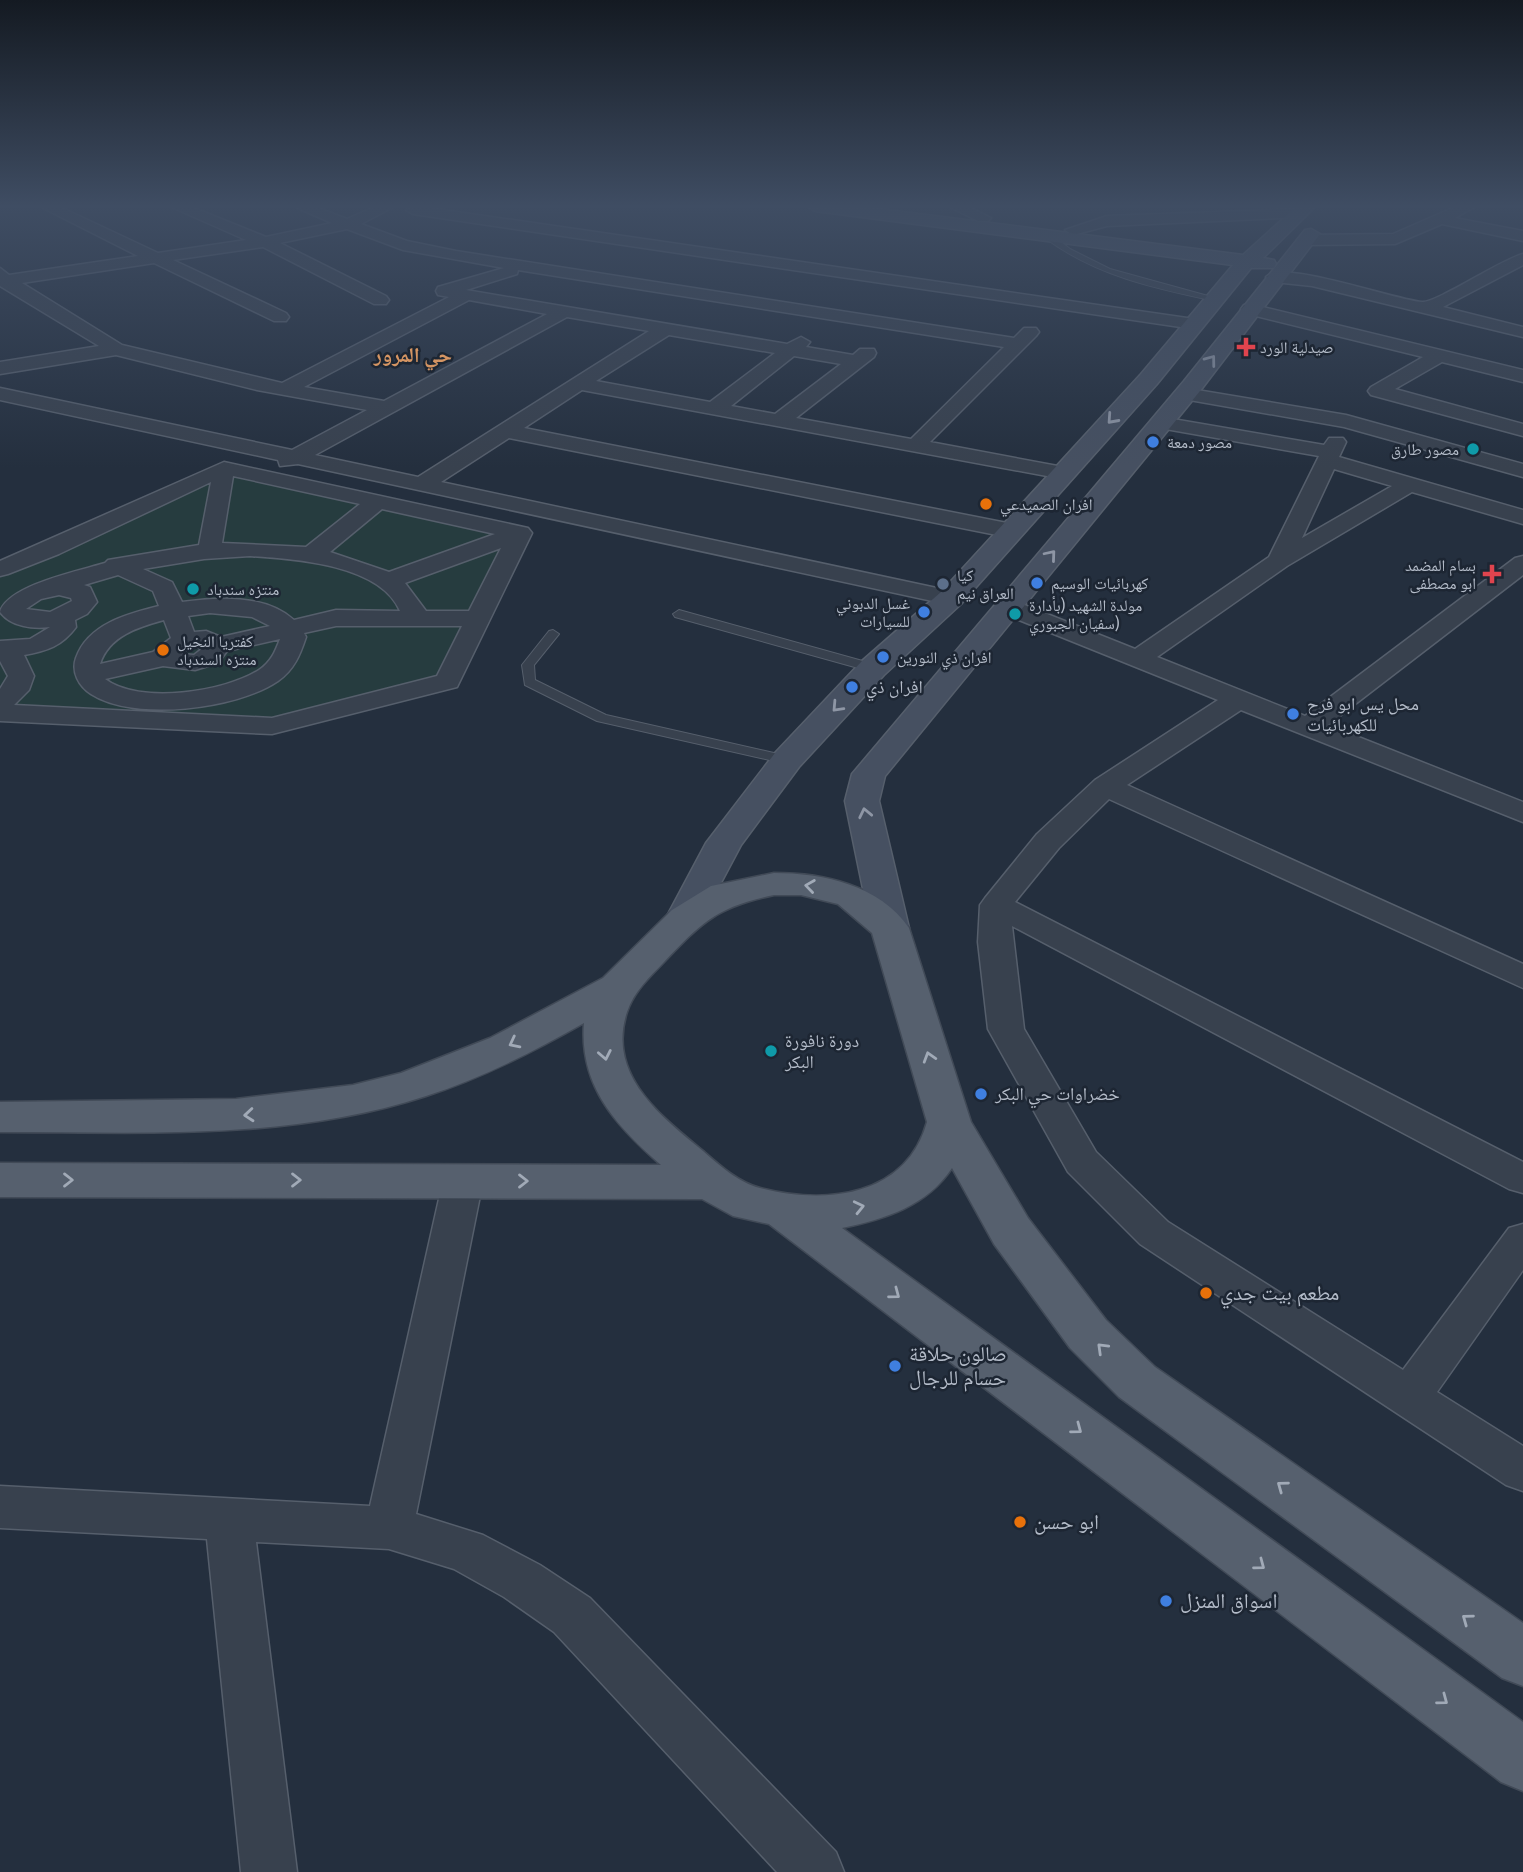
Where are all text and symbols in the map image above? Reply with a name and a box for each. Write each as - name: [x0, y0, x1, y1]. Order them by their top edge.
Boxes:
- place label: صيدلية الورد: [1260, 338, 1334, 357]
- marker: صيدلية الورد: [1238, 339, 1254, 355]
- district label: حي المرور: [373, 342, 452, 371]
- one-way arrow: [1203, 355, 1216, 368]
- one-way arrow: [1108, 410, 1121, 423]
- place label: مصور دمعة: [1167, 433, 1232, 452]
- marker: مصور دمعة: [1145, 434, 1161, 450]
- place label: مصور طارق: [1391, 440, 1459, 460]
- marker: مصور طارق: [1465, 441, 1481, 457]
- place label: افران الصميدعي: [1000, 495, 1093, 517]
- marker: افران الصميدعي: [978, 496, 994, 512]
- one-way arrow: [1043, 550, 1056, 562]
- place label: بسام المضمد ابو مصطفى: [1405, 556, 1476, 594]
- marker: بسام المضمد ابو مصطفى: [1482, 564, 1502, 584]
- place label: کیا العراق نیم: [957, 566, 1014, 604]
- place label: كهربائيات الوسيم: [1051, 574, 1149, 594]
- marker: كهربائيات الوسيم: [1029, 575, 1045, 591]
- marker: کیا العراق نیم: [935, 576, 951, 592]
- place label: منتزه سندباد: [207, 580, 279, 599]
- marker: منتزه سندباد: [185, 581, 201, 597]
- place label: غسل الدبوني للسيارات: [836, 594, 910, 631]
- place label: مولدة الشهيد (بأدارة سفيان الجبوري): [1029, 596, 1142, 636]
- marker: غسل الدبوني للسيارات: [916, 604, 932, 620]
- marker: مولدة الشهيد (بأدارة سفيان الجبوري): [1007, 606, 1023, 622]
- place label: كفتريا النخيل منتزه السندباد: [177, 632, 257, 669]
- marker: كفتريا النخيل منتزه السندباد: [155, 642, 171, 658]
- place label: افران ذي النورين: [897, 648, 992, 670]
- marker: افران ذي النورين: [875, 649, 891, 665]
- place label: افران ذي: [866, 676, 923, 702]
- marker: افران ذي: [844, 679, 860, 695]
- place label: محل يس ابو فرح للكهربائيات: [1307, 693, 1419, 736]
- one-way arrow: [833, 698, 845, 711]
- marker: محل يس ابو فرح للكهربائيات: [1285, 706, 1301, 722]
- one-way arrow: [859, 807, 873, 819]
- one-way arrow: [804, 879, 816, 894]
- place label: دورة نافورة البكر: [784, 1030, 859, 1073]
- one-way arrow: [509, 1035, 521, 1048]
- marker: دورة نافورة البكر: [763, 1043, 779, 1059]
- one-way arrow: [597, 1049, 612, 1061]
- one-way arrow: [923, 1051, 937, 1064]
- place label: خضراوات حي البكر: [994, 1083, 1120, 1109]
- marker: خضراوات حي البكر: [973, 1086, 989, 1102]
- one-way arrow: [243, 1107, 254, 1122]
- one-way arrow: [63, 1172, 74, 1188]
- one-way arrow: [290, 1173, 301, 1188]
- one-way arrow: [518, 1173, 529, 1189]
- one-way arrow: [853, 1201, 865, 1215]
- place label: مطعم بيت جدي: [1220, 1280, 1339, 1309]
- one-way arrow: [887, 1285, 900, 1298]
- marker: مطعم بيت جدي: [1198, 1285, 1214, 1301]
- place label: صالون حلاقة حسام للرجال: [909, 1341, 1007, 1392]
- one-way arrow: [1097, 1344, 1110, 1357]
- marker: صالون حلاقة حسام للرجال: [887, 1358, 903, 1374]
- one-way arrow: [1070, 1421, 1082, 1433]
- one-way arrow: [1277, 1482, 1290, 1494]
- place label: ابو حسن: [1034, 1509, 1099, 1535]
- marker: ابو حسن: [1012, 1514, 1028, 1530]
- one-way arrow: [1252, 1556, 1265, 1569]
- place label: اسواق المنزل: [1180, 1588, 1277, 1614]
- marker: اسواق المنزل: [1158, 1593, 1174, 1609]
- one-way arrow: [1462, 1615, 1475, 1627]
- one-way arrow: [1435, 1692, 1448, 1705]

